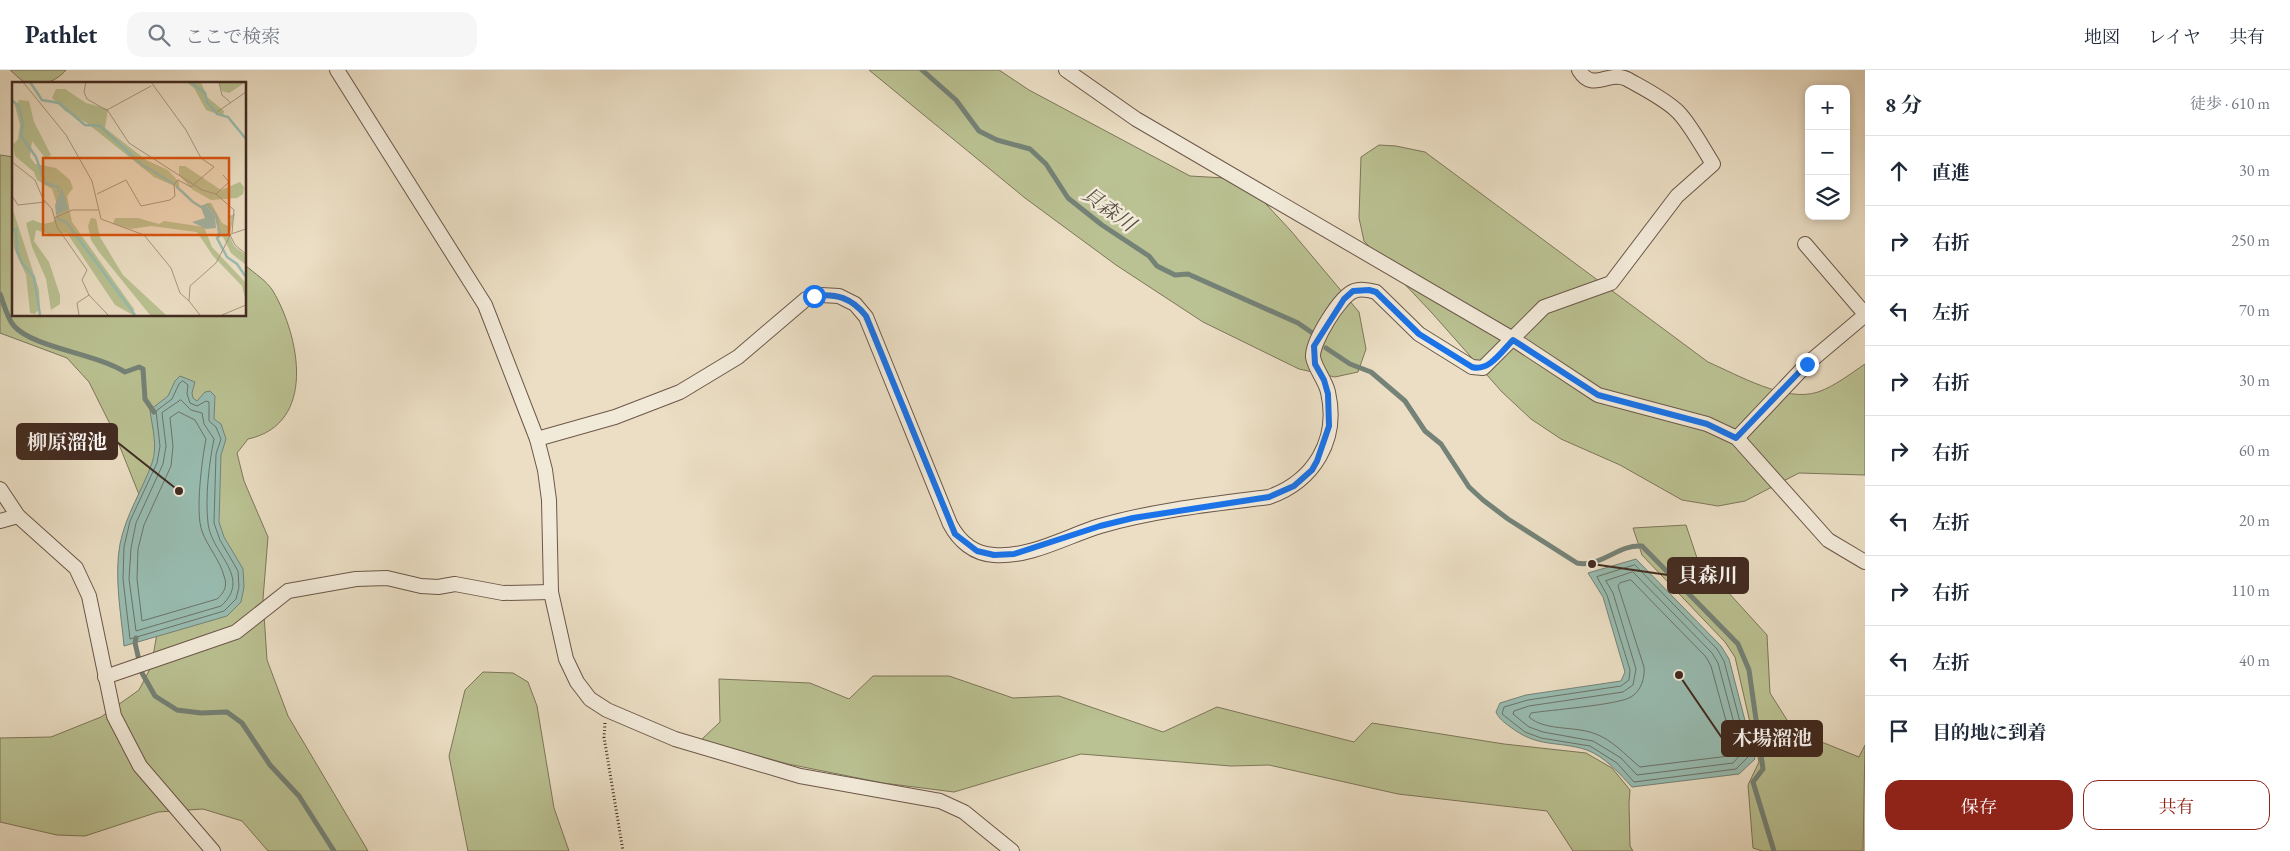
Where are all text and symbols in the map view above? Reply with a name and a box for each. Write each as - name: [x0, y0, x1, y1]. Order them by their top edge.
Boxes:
- search box: [127, 12, 477, 57]
- text: Pathlet: [25, 19, 97, 50]
- icon: search: [145, 21, 173, 49]
- text: ここで検索: [185, 24, 280, 49]
- text: 地図: [2084, 25, 2120, 48]
- text: レイヤ: [2148, 25, 2201, 48]
- text: 共有: [2229, 25, 2265, 48]
- inset map: [12, 82, 246, 316]
- map controls: [1805, 85, 1850, 220]
- button: +: [1805, 85, 1850, 130]
- text: 8 分: [1885, 91, 1922, 118]
- text: 徒歩 · 610 m: [2190, 93, 2270, 114]
- button: −: [1805, 130, 1850, 175]
- icon: ahead: [1885, 157, 1913, 185]
- text: 直進: [1932, 160, 1970, 185]
- text: 30 m: [2239, 160, 2270, 181]
- button: layers: [1805, 175, 1850, 220]
- water label: 貝森川: [1077, 181, 1143, 238]
- icon: right: [1885, 227, 1913, 255]
- text: 右折: [1932, 230, 1970, 255]
- text: 250 m: [2231, 230, 2270, 251]
- route start: [803, 285, 826, 308]
- icon: left: [1885, 297, 1913, 325]
- text: 左折: [1932, 300, 1970, 325]
- text: 70 m: [2239, 300, 2270, 321]
- route end: [1796, 353, 1819, 376]
- icon: right: [1885, 367, 1913, 395]
- text: 右折: [1932, 370, 1970, 395]
- text: 30 m: [2239, 370, 2270, 391]
- callout: 柳原溜池: [17, 424, 117, 459]
- text: 柳原溜池: [27, 429, 107, 455]
- icon: right: [1885, 437, 1913, 465]
- text: 右折: [1932, 440, 1970, 465]
- text: 60 m: [2239, 440, 2270, 461]
- icon: left: [1885, 507, 1913, 535]
- text: 左折: [1932, 510, 1970, 535]
- text: 20 m: [2239, 510, 2270, 531]
- callout: 貝森川: [1668, 558, 1748, 593]
- text: 貝森川: [1678, 562, 1738, 588]
- icon: right: [1885, 577, 1913, 605]
- text: 右折: [1932, 580, 1970, 605]
- text: 110 m: [2231, 580, 2270, 601]
- icon: left: [1885, 647, 1913, 675]
- text: 左折: [1932, 650, 1970, 675]
- text: 40 m: [2239, 650, 2270, 671]
- icon: arrive: [1885, 717, 1913, 745]
- text: 目的地に到着: [1932, 720, 2046, 745]
- callout: 木場溜池: [1722, 721, 1822, 756]
- text: 木場溜池: [1732, 725, 1812, 751]
- button: 保存: [1885, 780, 2073, 830]
- button: 共有: [2083, 780, 2270, 830]

